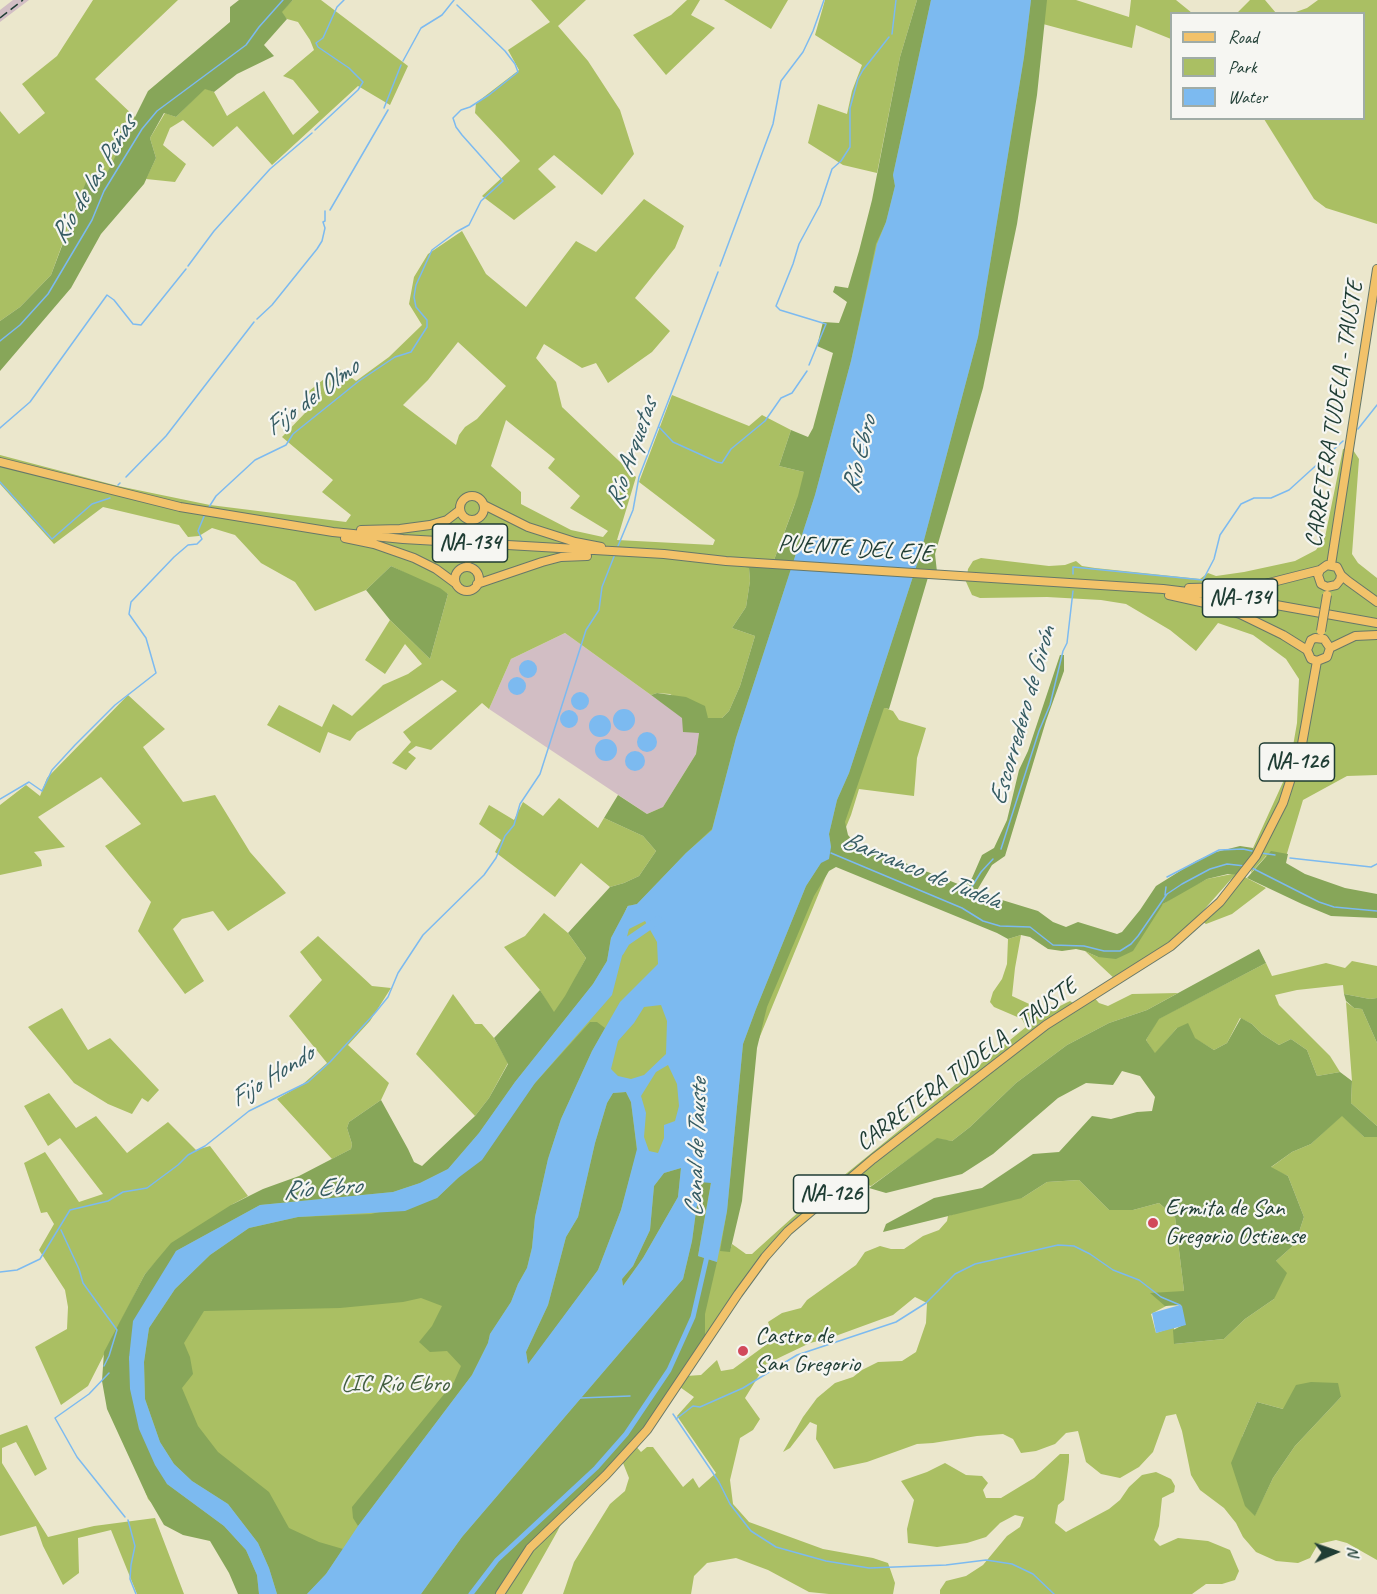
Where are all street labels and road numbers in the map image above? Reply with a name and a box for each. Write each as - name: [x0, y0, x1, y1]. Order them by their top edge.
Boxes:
- street label: CARRETERA TUDELA - TAUSTE: [1300, 278, 1370, 550]
- road number: NA-134: [432, 524, 508, 562]
- street label: PUENTE DEL EJE: [777, 529, 933, 569]
- road number: NA-134: [1202, 579, 1278, 617]
- road number: NA-126: [1260, 743, 1334, 781]
- street label: CARRETERA TUDELA - TAUSTE: [851, 972, 1083, 1158]
- road number: NA-126: [794, 1175, 868, 1213]

